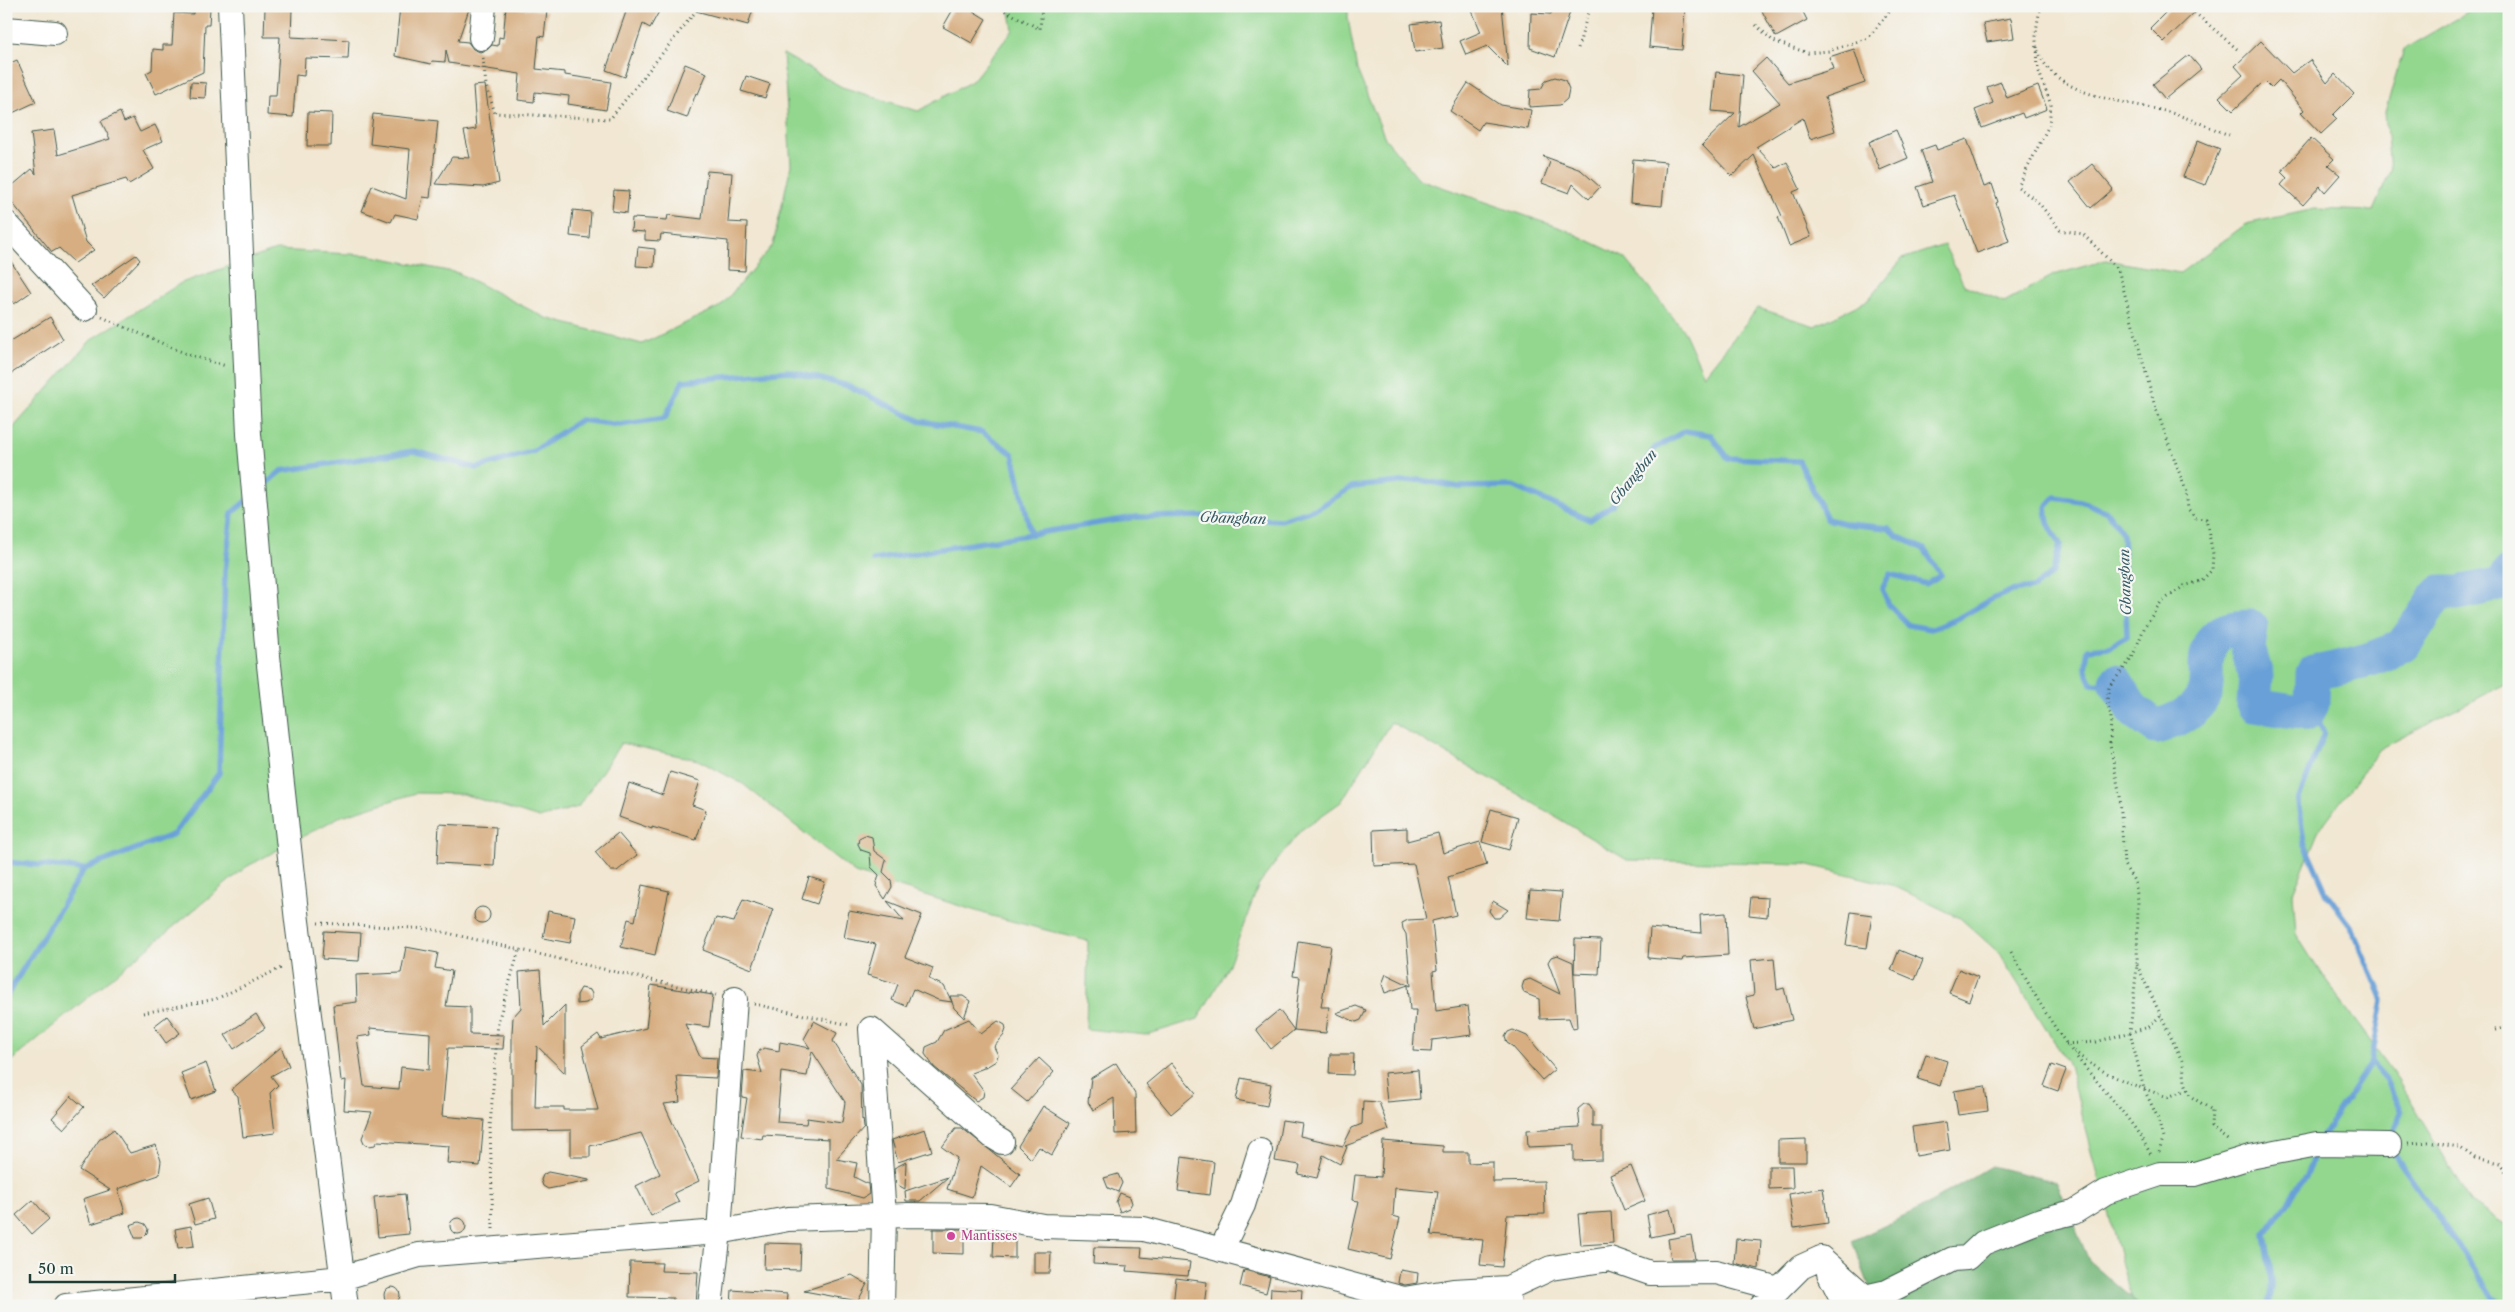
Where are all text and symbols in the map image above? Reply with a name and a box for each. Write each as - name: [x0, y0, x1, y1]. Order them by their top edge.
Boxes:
- water label: Gbangban: [1605, 445, 1661, 509]
- water label: Gbangban: [1199, 508, 1267, 528]
- water label: Gbangban: [2115, 548, 2135, 616]
- place label: Mantisses: [961, 1228, 1017, 1243]
- marker: Mantisses: [945, 1230, 957, 1242]
- scale bar: [30, 1252, 175, 1284]
- text: 50 m: [38, 1259, 74, 1278]

